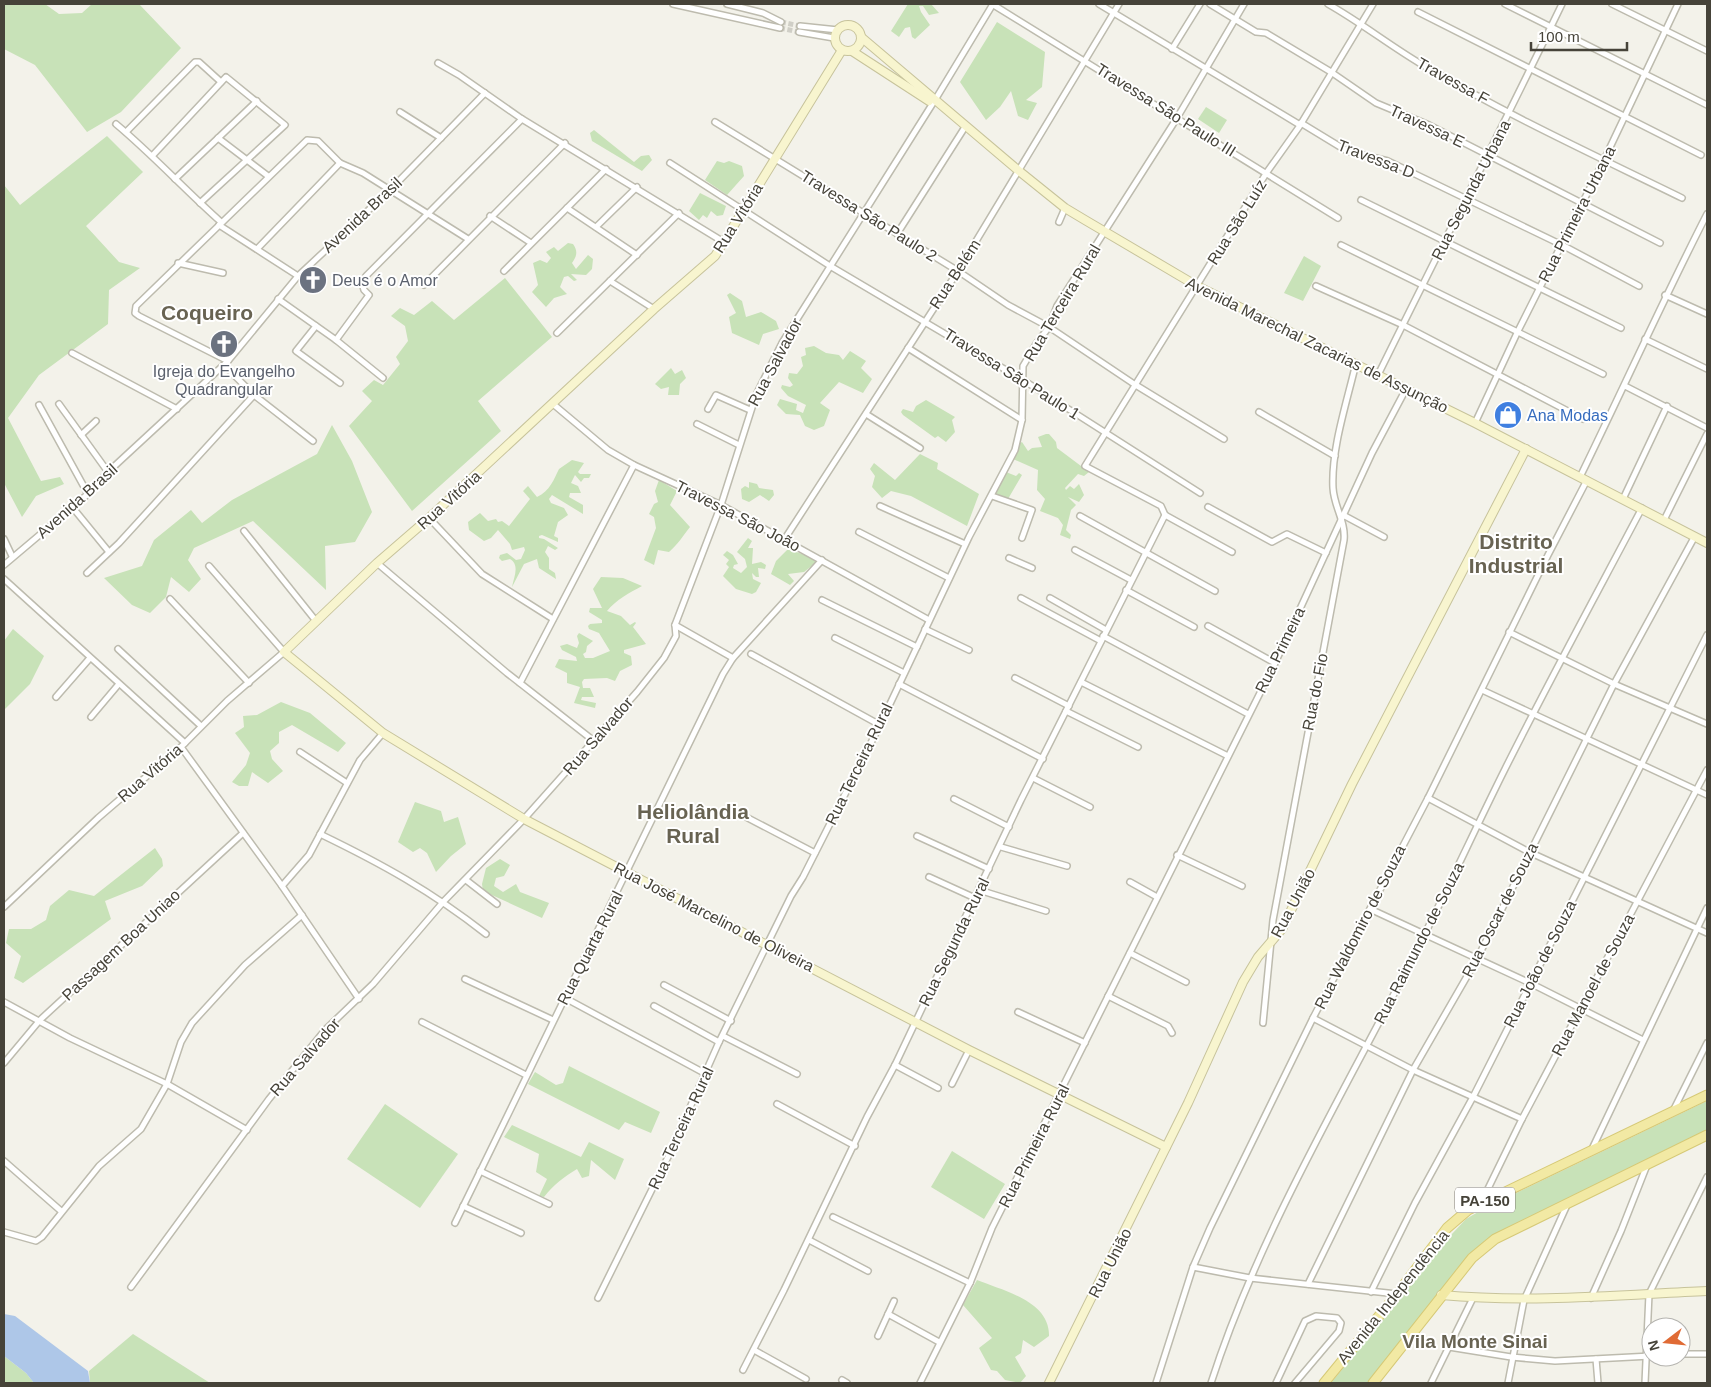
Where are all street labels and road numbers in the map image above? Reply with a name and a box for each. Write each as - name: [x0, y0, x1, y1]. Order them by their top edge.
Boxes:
- street label: Travessa F: [1414, 54, 1492, 108]
- street label: Travessa São Paulo III: [1093, 60, 1239, 160]
- street label: Travessa E: [1387, 101, 1467, 151]
- street label: Rua Segunda Urbana: [1428, 117, 1514, 263]
- street label: Travessa D: [1335, 137, 1417, 181]
- street label: Rua Primeira Urbana: [1535, 143, 1619, 285]
- street label: Travessa São Paulo 2: [798, 167, 940, 265]
- street label: Avenida Brasil: [319, 174, 405, 256]
- street label: Rua São Luíz: [1204, 176, 1270, 268]
- street label: Rua Vitória: [710, 180, 766, 256]
- street label: Rua Belém: [926, 236, 984, 312]
- street label: Rua Terceira Rural: [1020, 242, 1104, 364]
- street label: Avenida Marechal Zacarias de Assunção: [1183, 274, 1451, 416]
- street label: Rua Salvador: [745, 315, 806, 409]
- street label: Travessa São Paulo 1: [941, 325, 1083, 423]
- street label: Avenida Brasil: [33, 461, 121, 541]
- street label: Rua Vitória: [414, 467, 484, 533]
- street label: Travessa São João: [673, 477, 803, 555]
- street label: Rua Primeira: [1252, 604, 1308, 696]
- street label: Rua do Fio: [1299, 652, 1331, 732]
- street label: Rua Salvador: [560, 693, 637, 778]
- street label: Rua Terceira Rural: [822, 700, 896, 828]
- street label: Rua Vitória: [115, 741, 185, 805]
- street label: Rua Oscar de Souza: [1459, 840, 1541, 980]
- street label: Rua Waldomiro de Souza: [1311, 842, 1409, 1012]
- street label: Rua José Marcelino de Oliveira: [611, 859, 817, 975]
- street label: Rua Raimundo de Souza: [1371, 859, 1467, 1027]
- street label: Rua União: [1268, 866, 1318, 940]
- street label: Rua Segunda Rural: [916, 875, 992, 1009]
- street label: Passagem Boa Uniao: [59, 886, 183, 1004]
- street label: Rua Quarta Rural: [554, 888, 626, 1008]
- street label: Rua João de Souza: [1501, 897, 1580, 1030]
- street label: Rua Manoel de Souza: [1548, 911, 1638, 1059]
- street label: Rua Salvador: [267, 1014, 344, 1099]
- street label: Rua Terceira Rural: [645, 1064, 717, 1192]
- street label: Rua Primeira Rural: [996, 1082, 1072, 1210]
- road number: PA-150: [1455, 1188, 1515, 1212]
- street label: Rua União: [1085, 1225, 1135, 1301]
- street label: Avenida Independência: [1334, 1227, 1452, 1367]

